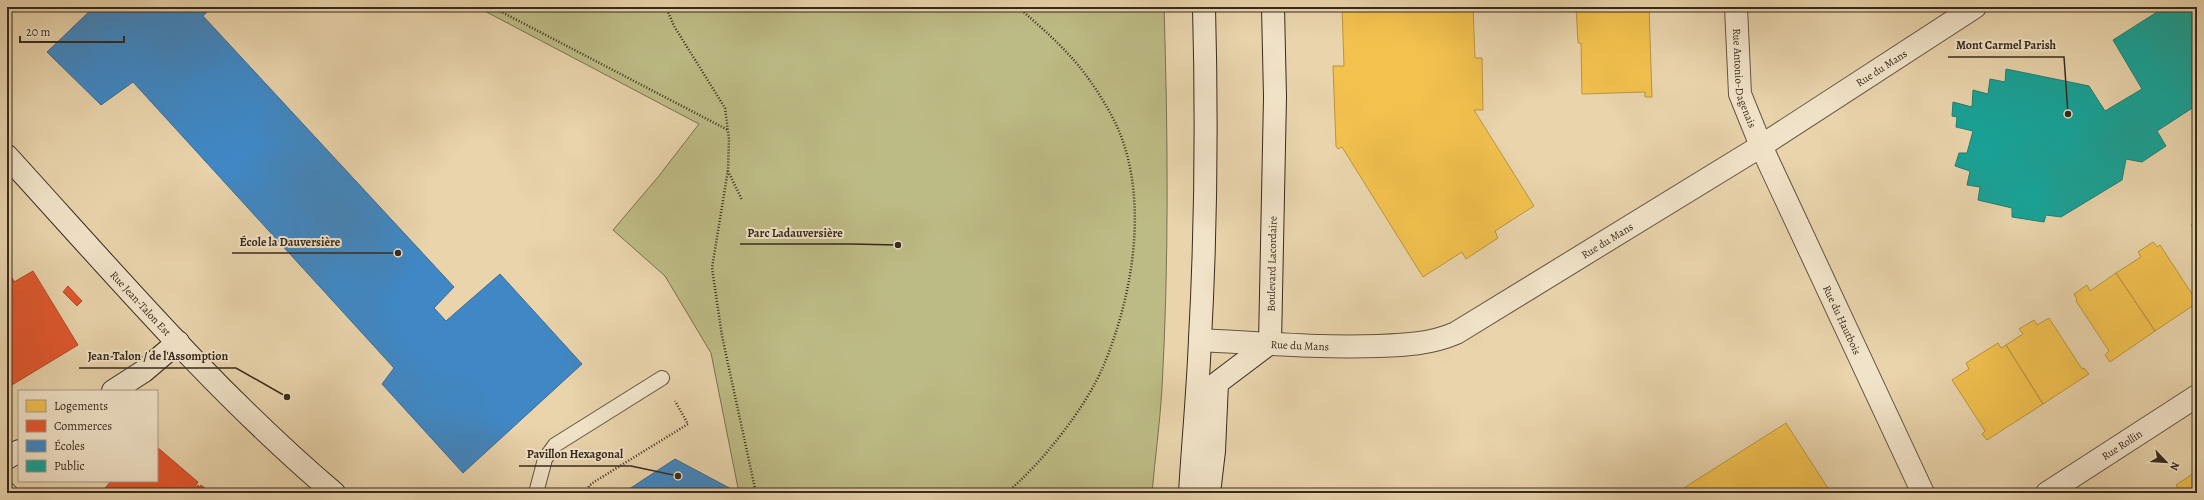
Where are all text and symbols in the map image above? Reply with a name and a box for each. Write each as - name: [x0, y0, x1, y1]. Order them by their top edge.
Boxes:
- scale bar: [20, 18, 124, 44]
- text: 20 m: [26, 24, 50, 40]
- street label: Rue Antonio-Dagenais: [1729, 28, 1760, 130]
- callout: Mont Carmel Parish: [1948, 33, 2064, 57]
- text: Mont Carmel Parish: [1956, 37, 2057, 53]
- street label: Rue du Mans: [1853, 46, 1910, 90]
- street label: Boulevard Lacordaire: [1264, 216, 1281, 312]
- street label: Rue du Mans: [1579, 219, 1636, 262]
- callout: Parc Ladauversière: [740, 220, 851, 244]
- text: Parc Ladauversière: [747, 225, 843, 241]
- callout: École la Dauversière: [232, 229, 348, 253]
- text: École la Dauversière: [240, 234, 341, 250]
- street label: Rue Jean-Talon Est: [106, 268, 175, 340]
- street label: Rue du Hautbois: [1819, 283, 1864, 357]
- street label: Rue du Mans: [1270, 337, 1329, 354]
- callout: Jean-Talon / de l'Assomption: [79, 344, 236, 368]
- text: Jean-Talon / de l'Assomption: [88, 348, 229, 364]
- legend: [18, 390, 158, 482]
- text: Logements: [54, 398, 108, 414]
- text: Commerces: [54, 418, 112, 434]
- street label: Rue Rollin: [2099, 426, 2145, 464]
- text: Écoles: [54, 438, 85, 454]
- callout: Pavillon Hexagonal: [519, 442, 631, 466]
- north arrow: [2146, 442, 2186, 482]
- text: Pavillon Hexagonal: [527, 446, 624, 462]
- text: Public: [54, 458, 85, 474]
- text: N: [2166, 459, 2183, 473]

